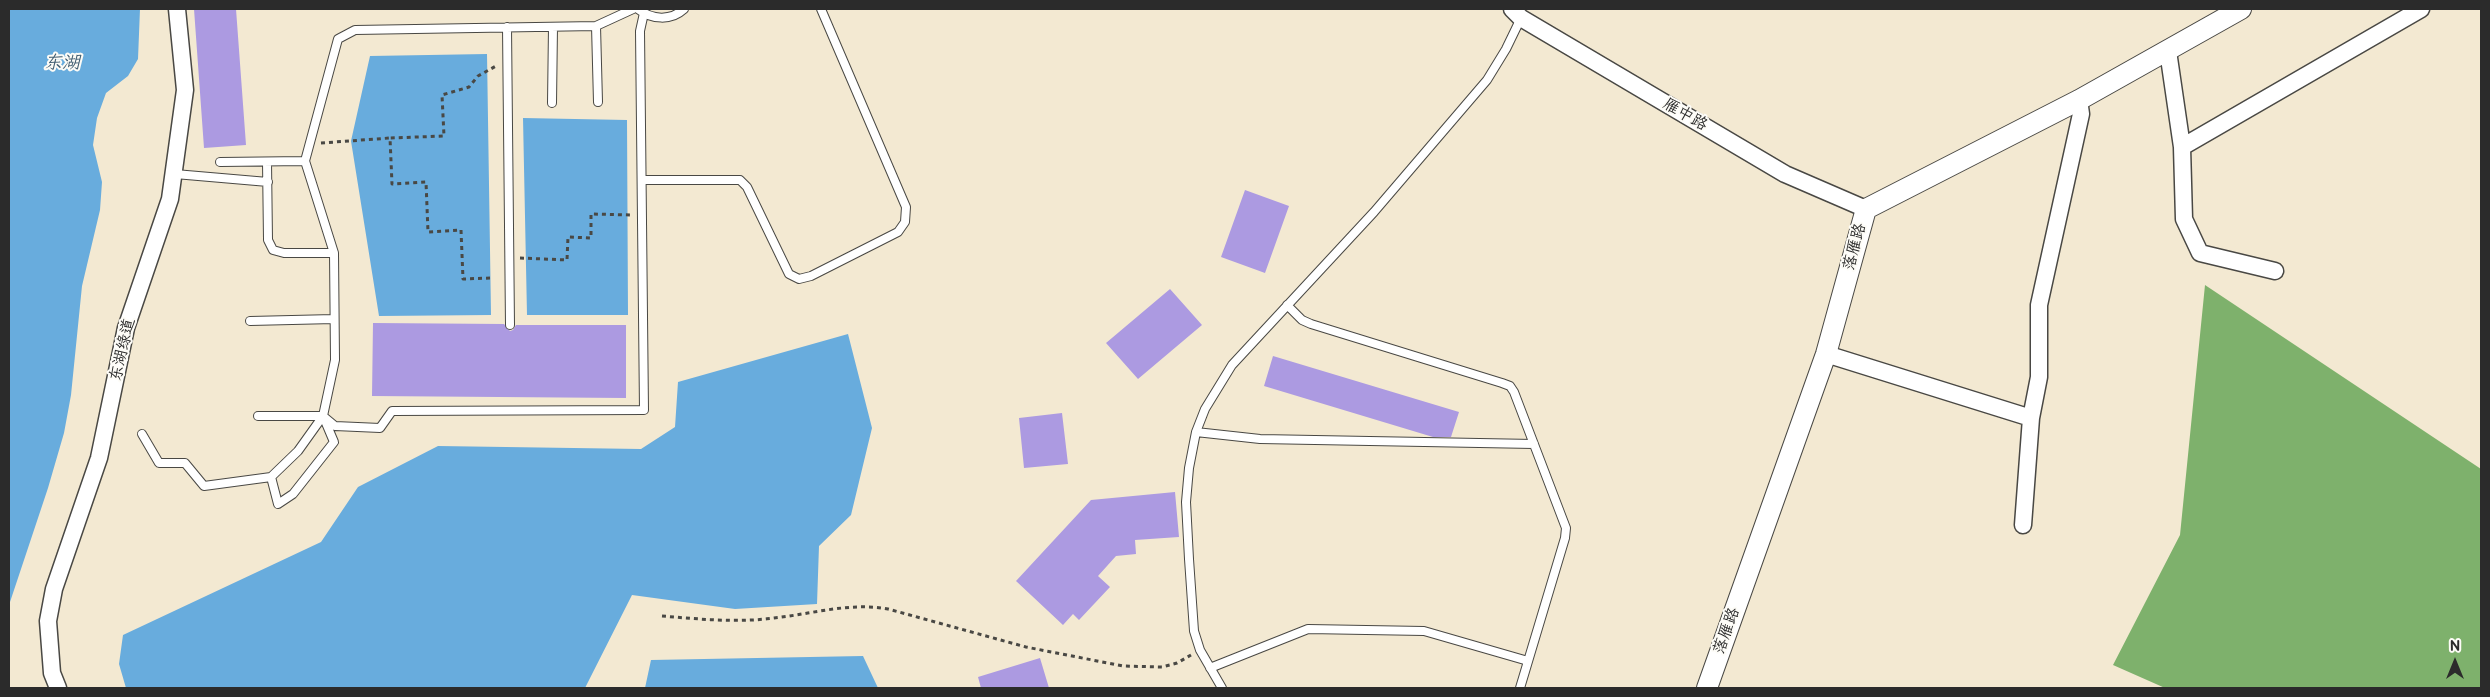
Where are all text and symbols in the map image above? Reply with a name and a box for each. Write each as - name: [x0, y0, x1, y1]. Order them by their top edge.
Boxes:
- water label: 东湖: [44, 52, 80, 74]
- street label: 雁中路: [1659, 95, 1711, 135]
- street label: 落雁路: [1840, 221, 1870, 273]
- street label: 东湖绿道: [106, 317, 140, 383]
- street label: 落雁路: [1710, 605, 1744, 657]
- north arrow: [2430, 637, 2480, 687]
- text: N: [2450, 638, 2460, 655]

